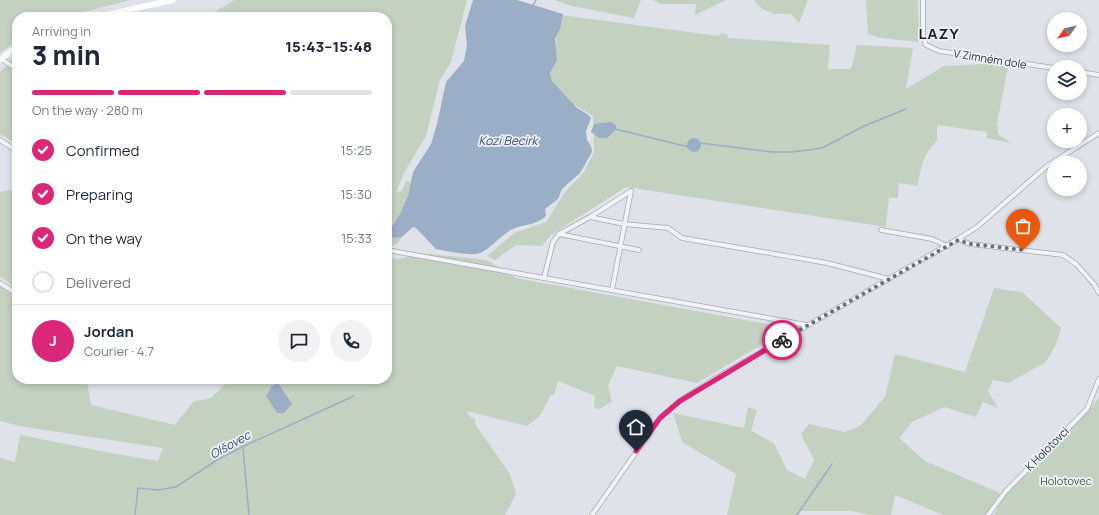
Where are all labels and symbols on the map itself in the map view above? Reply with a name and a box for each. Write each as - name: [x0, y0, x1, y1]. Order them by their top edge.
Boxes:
- north arrow: [1047, 12, 1087, 52]
- district label: LAZY: [918, 23, 960, 44]
- street label: V Zimném dole: [952, 45, 1028, 72]
- water label: Kozí Becirk: [479, 132, 540, 149]
- pin: [1006, 209, 1040, 250]
- courier: [762, 320, 802, 360]
- pin: [619, 410, 653, 451]
- street label: K Holotovci: [1022, 424, 1072, 474]
- water label: Olšovec: [206, 426, 254, 463]
- park label: Holotovec: [1040, 473, 1092, 488]

